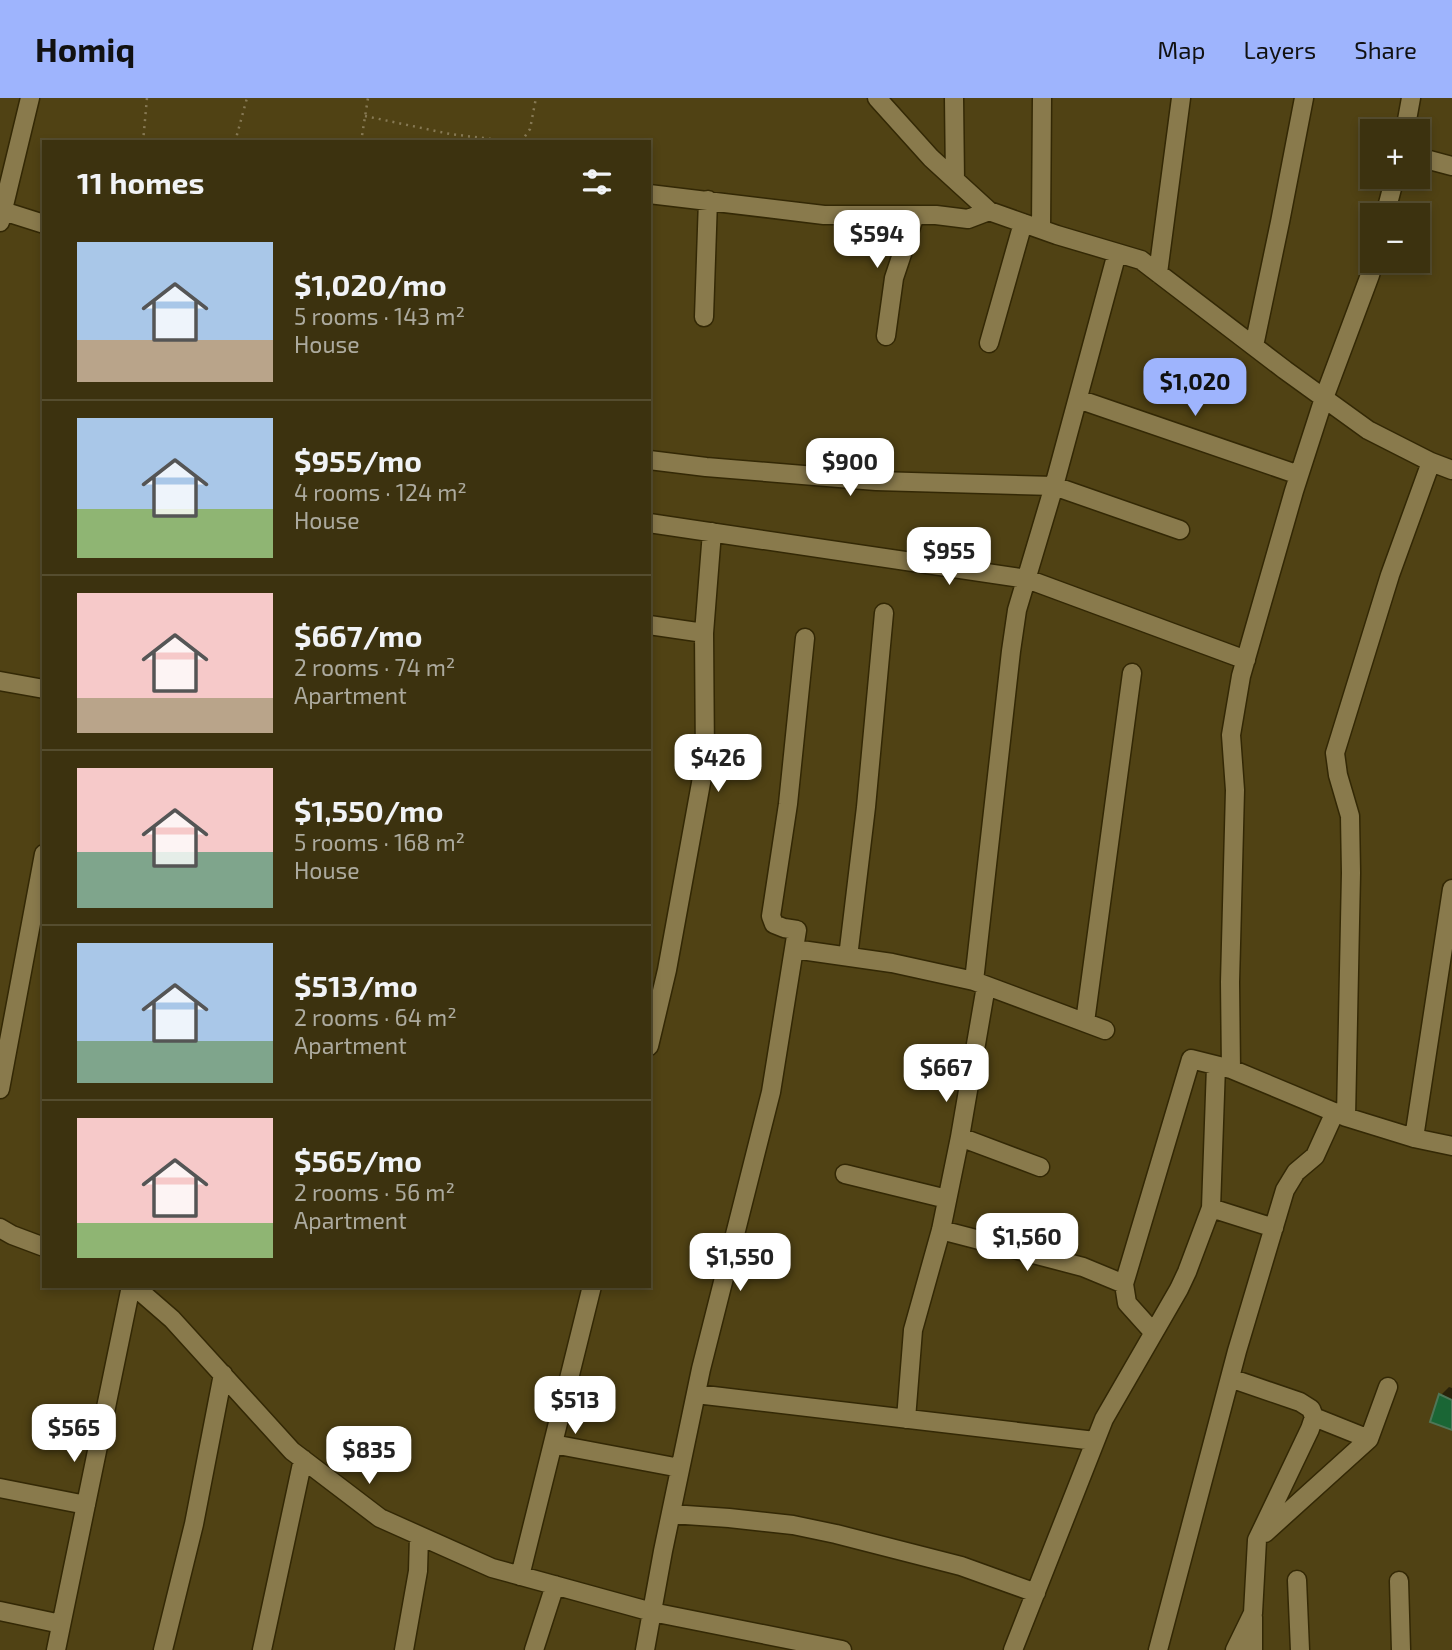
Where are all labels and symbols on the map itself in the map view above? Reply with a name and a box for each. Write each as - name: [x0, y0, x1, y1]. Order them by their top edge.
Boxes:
- pin: $594: [836, 211, 918, 270]
- pin: $1,020: [1138, 358, 1252, 418]
- pin: $900: [809, 438, 891, 498]
- pin: $955: [908, 528, 990, 587]
- pin: $426: [677, 734, 759, 794]
- pin: $667: [905, 1044, 987, 1104]
- pin: $1,560: [970, 1214, 1084, 1273]
- pin: $1,550: [683, 1234, 797, 1293]
- pin: $513: [534, 1376, 616, 1436]
- pin: $565: [33, 1404, 115, 1464]
- pin: $835: [328, 1426, 410, 1486]

